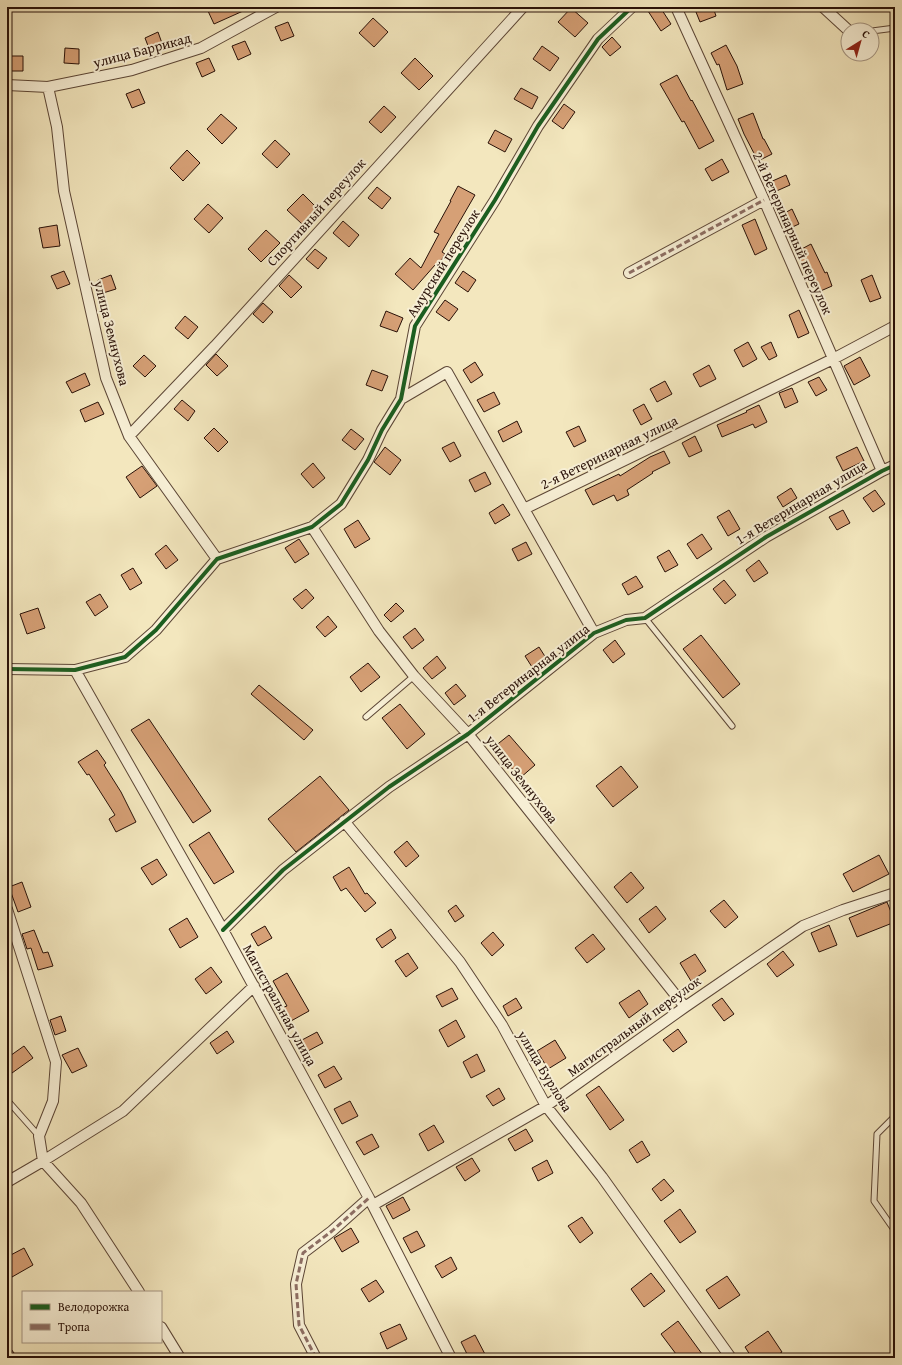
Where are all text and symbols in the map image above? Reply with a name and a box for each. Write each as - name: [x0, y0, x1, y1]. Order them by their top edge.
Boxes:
- north arrow: [840, 22, 880, 62]
- text: С: [859, 26, 873, 42]
- street label: улица Баррикад: [90, 27, 194, 73]
- street label: 2-й Ветеринарный переулок: [748, 148, 838, 318]
- street label: Спортивный переулок: [262, 153, 371, 270]
- street label: Амурский переулок: [402, 204, 485, 321]
- street label: улица Земнухова: [89, 277, 135, 388]
- street label: 2-я Ветеринарная улица: [537, 410, 681, 494]
- street label: 1-я Ветеринарная улица: [731, 454, 871, 549]
- street label: 1-я Ветеринарная улица: [463, 619, 594, 727]
- street label: улица Земнухова: [480, 730, 563, 828]
- street label: Магистральная улица: [238, 941, 322, 1070]
- street label: Магистральный переулок: [563, 970, 705, 1081]
- street label: улица Бурлова: [512, 1026, 577, 1116]
- legend: [22, 1291, 162, 1343]
- text: Велодорожка: [58, 1298, 129, 1315]
- text: Тропа: [58, 1318, 90, 1335]

